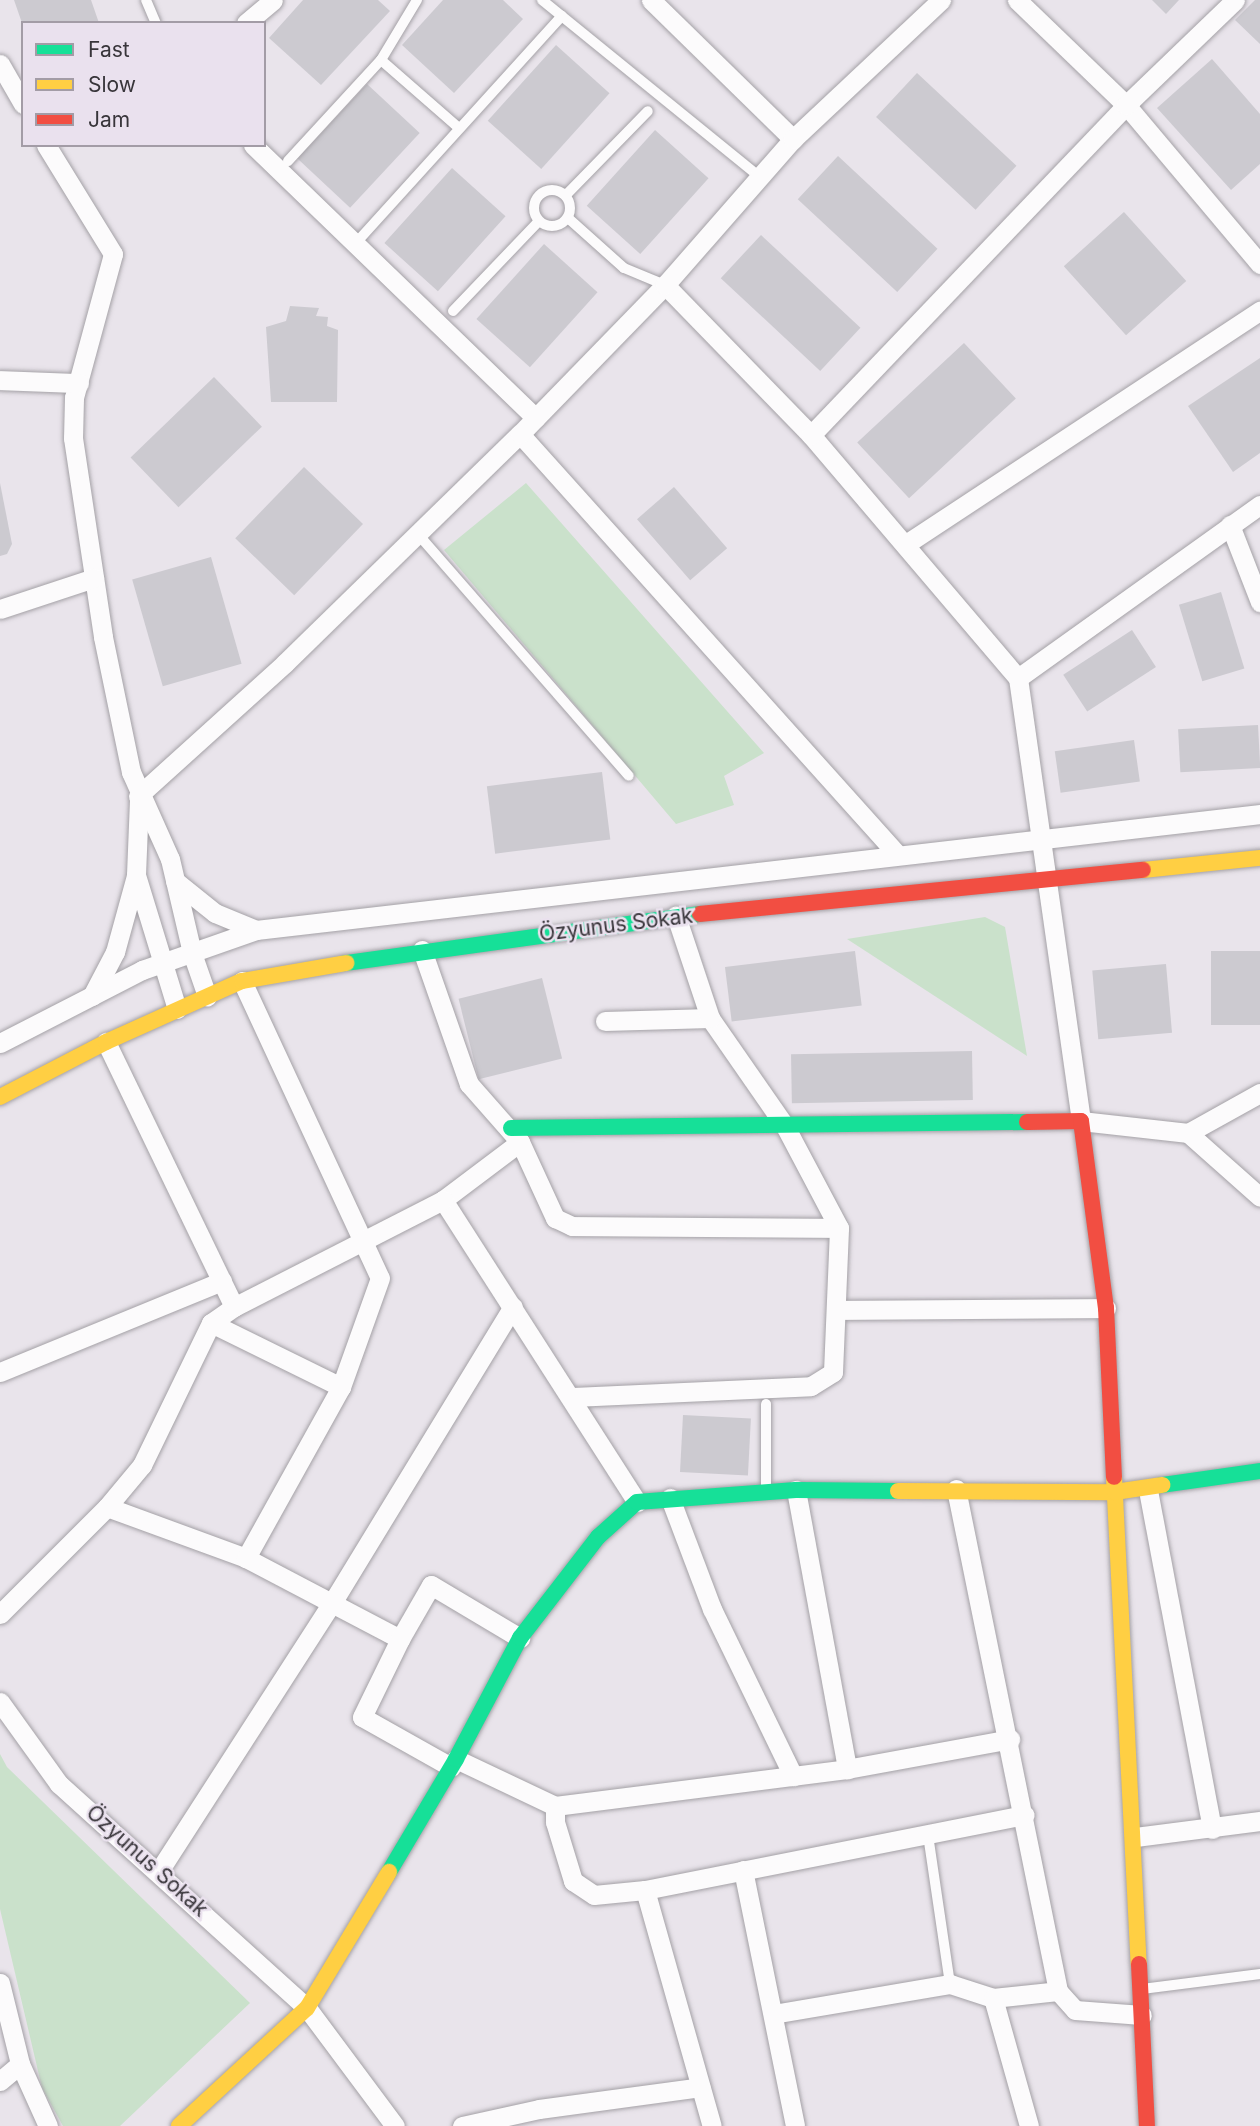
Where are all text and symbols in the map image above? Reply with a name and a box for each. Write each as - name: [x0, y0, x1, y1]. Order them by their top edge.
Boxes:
- legend: [21, 21, 266, 147]
- text: Fast: [88, 37, 130, 62]
- text: Slow: [88, 72, 136, 97]
- text: Jam: [88, 107, 130, 132]
- street label: Özyunus Sokak: [538, 903, 694, 947]
- street label: Özyunus Sokak: [81, 1800, 213, 1922]

